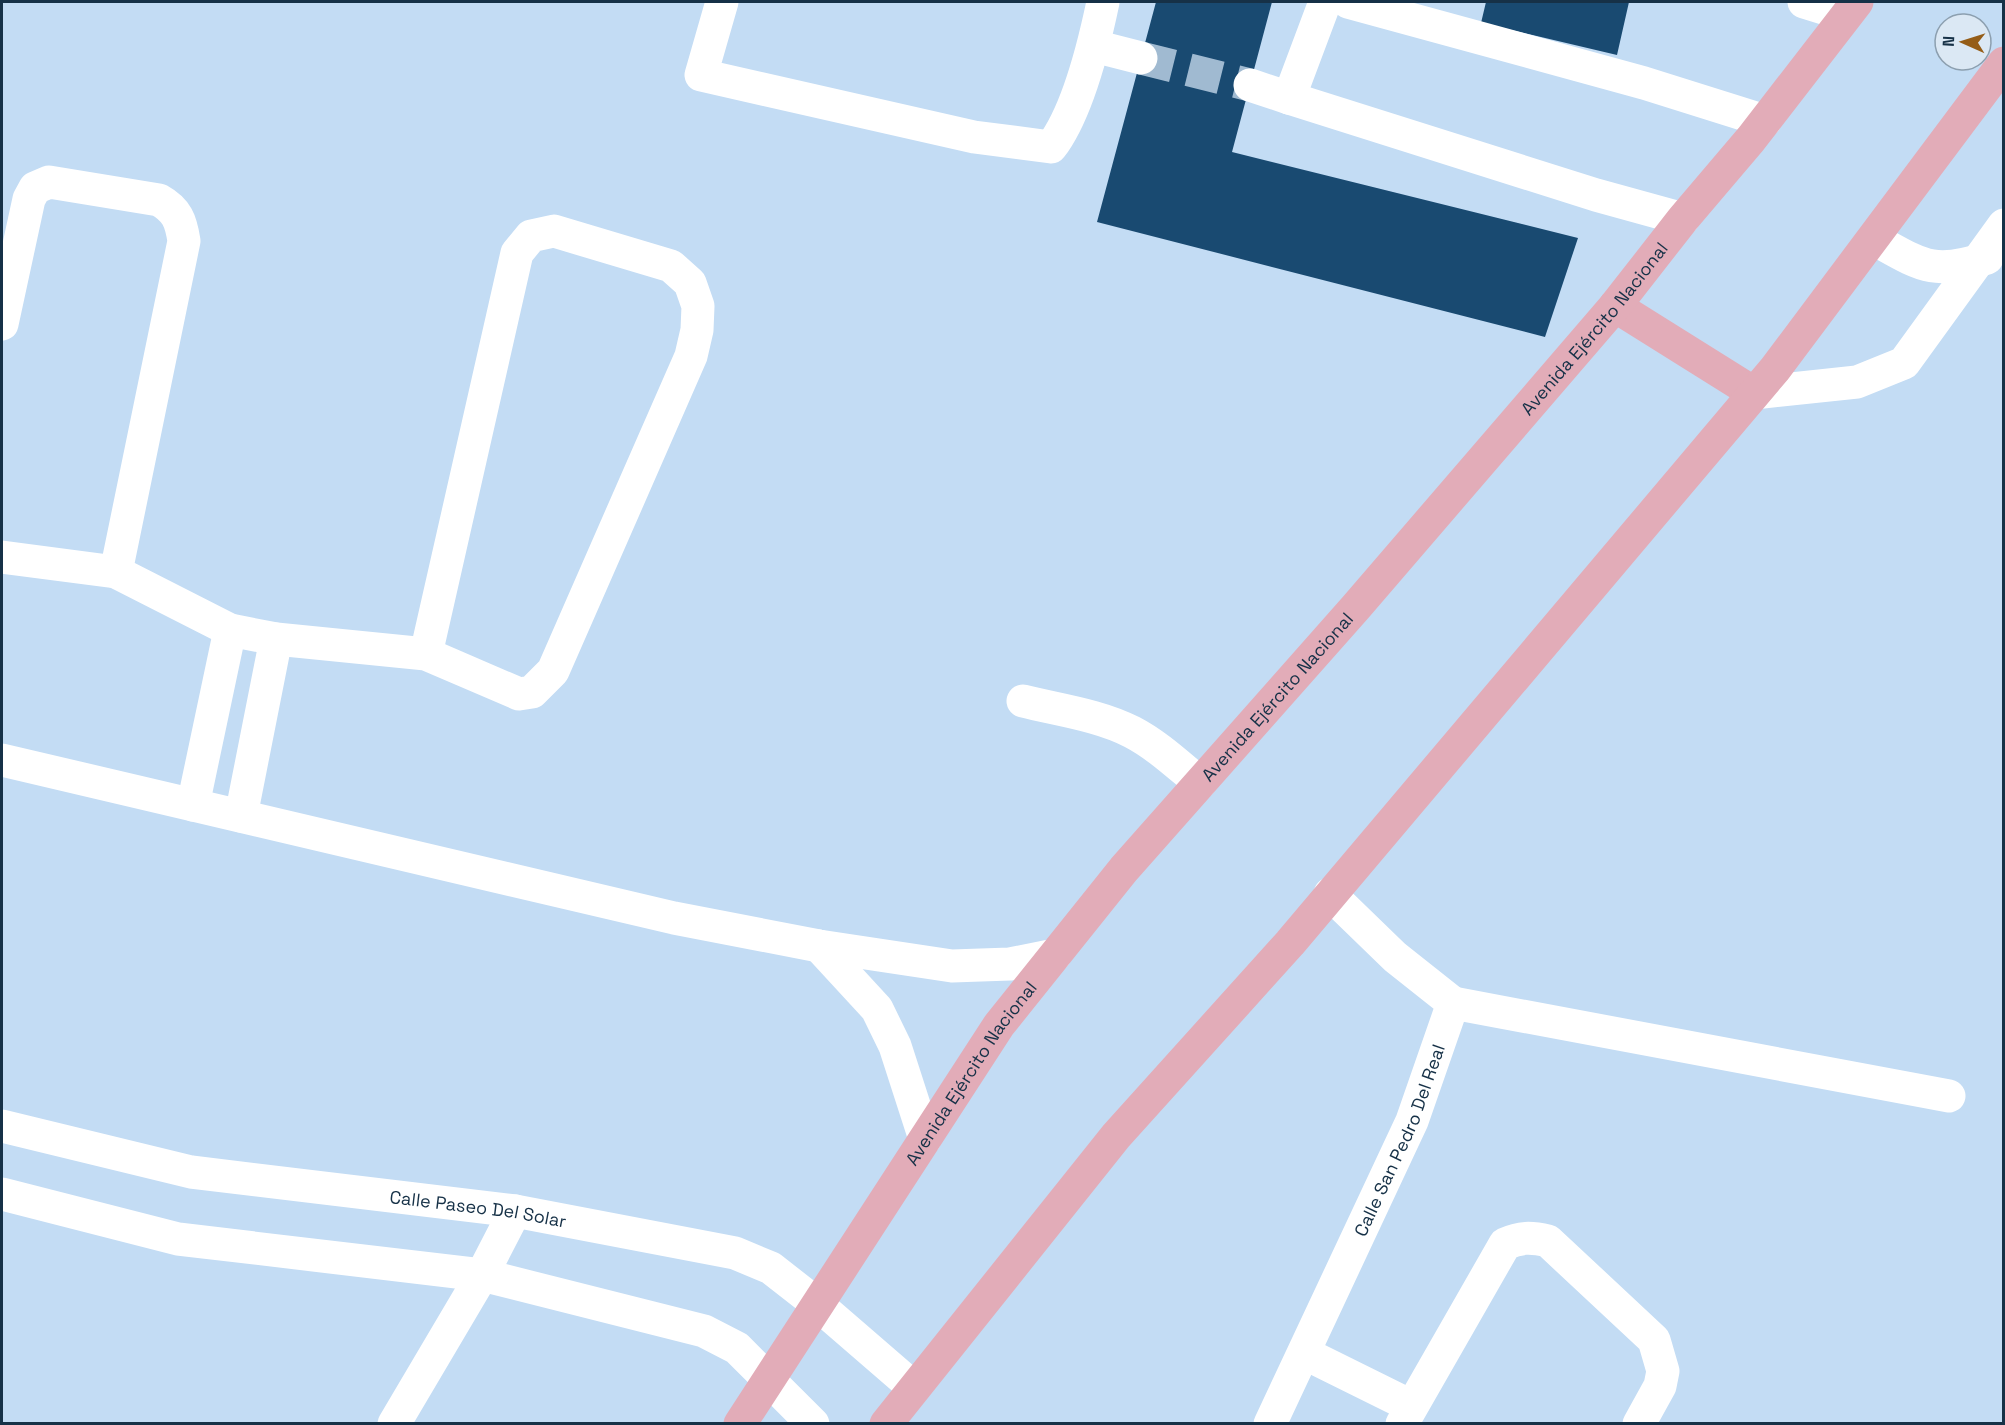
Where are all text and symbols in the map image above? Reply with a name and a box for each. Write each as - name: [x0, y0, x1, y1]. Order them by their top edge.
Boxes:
- north arrow: [1933, 12, 1993, 72]
- text: N: [1938, 35, 1959, 47]
- street label: Avenida Ejército Nacional: [1515, 237, 1672, 419]
- street label: Avenida Ejército Nacional: [1196, 607, 1358, 786]
- street label: Avenida Ejército Nacional: [900, 976, 1041, 1169]
- street label: Calle San Pedro Del Real: [1348, 1041, 1449, 1240]
- street label: Calle Paseo Del Solar: [389, 1185, 569, 1232]

